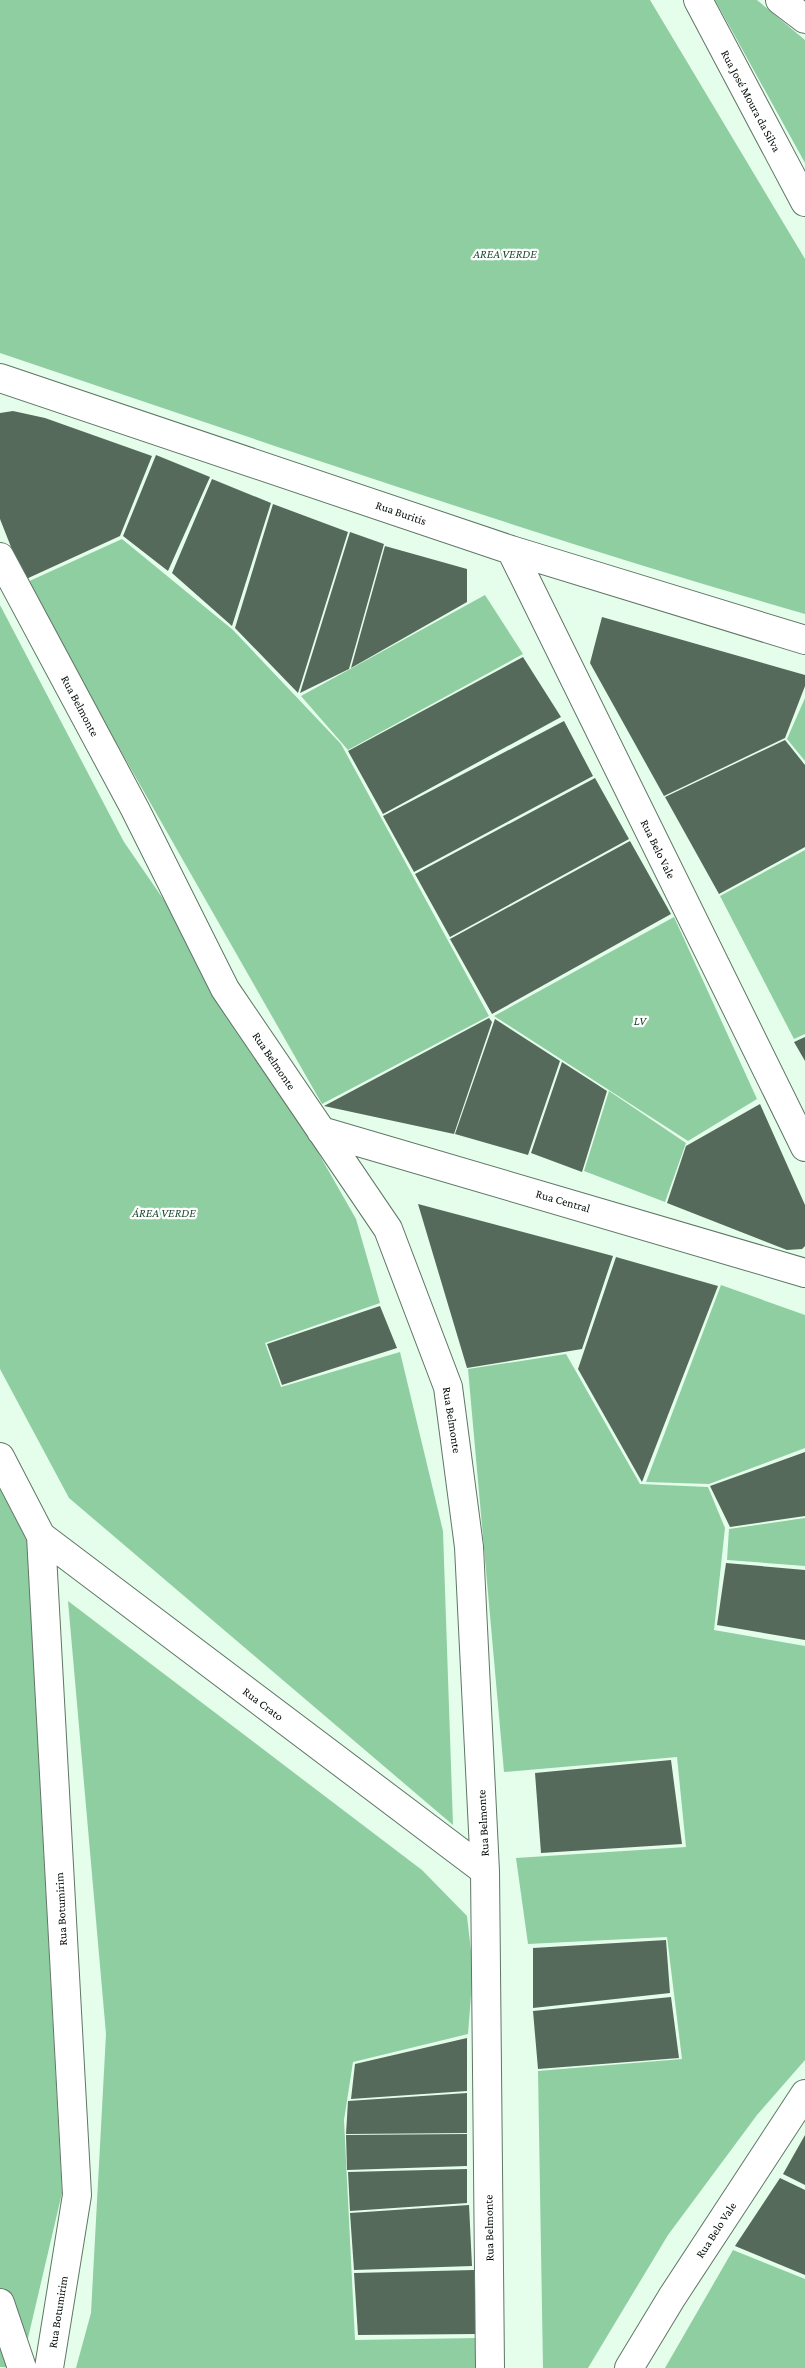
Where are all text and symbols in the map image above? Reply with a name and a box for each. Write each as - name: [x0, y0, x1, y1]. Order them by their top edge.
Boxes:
- street label: Rua José Moura da Silva: [718, 48, 784, 155]
- park label: AREA VERDE: [472, 247, 537, 261]
- street label: Rua Buritis: [374, 498, 429, 528]
- street label: Rua Belmonte: [58, 673, 102, 739]
- street label: Rua Belo Vale: [638, 817, 678, 881]
- park label: LV: [634, 1014, 647, 1028]
- street label: Rua Belmonte: [249, 1029, 299, 1093]
- street label: Rua Central: [534, 1187, 592, 1215]
- park label: ÁREA VERDE: [131, 1206, 196, 1220]
- street label: Rua Belmonte: [440, 1386, 464, 1454]
- street label: Rua Crato: [240, 1684, 286, 1724]
- street label: Rua Belmonte: [474, 1789, 492, 1857]
- street label: Rua Botumirim: [52, 1872, 70, 1946]
- street label: Rua Belmonte: [481, 2194, 497, 2262]
- street label: Rua Belo Vale: [693, 2199, 739, 2261]
- street label: Rua Botumirim: [45, 2274, 71, 2349]

